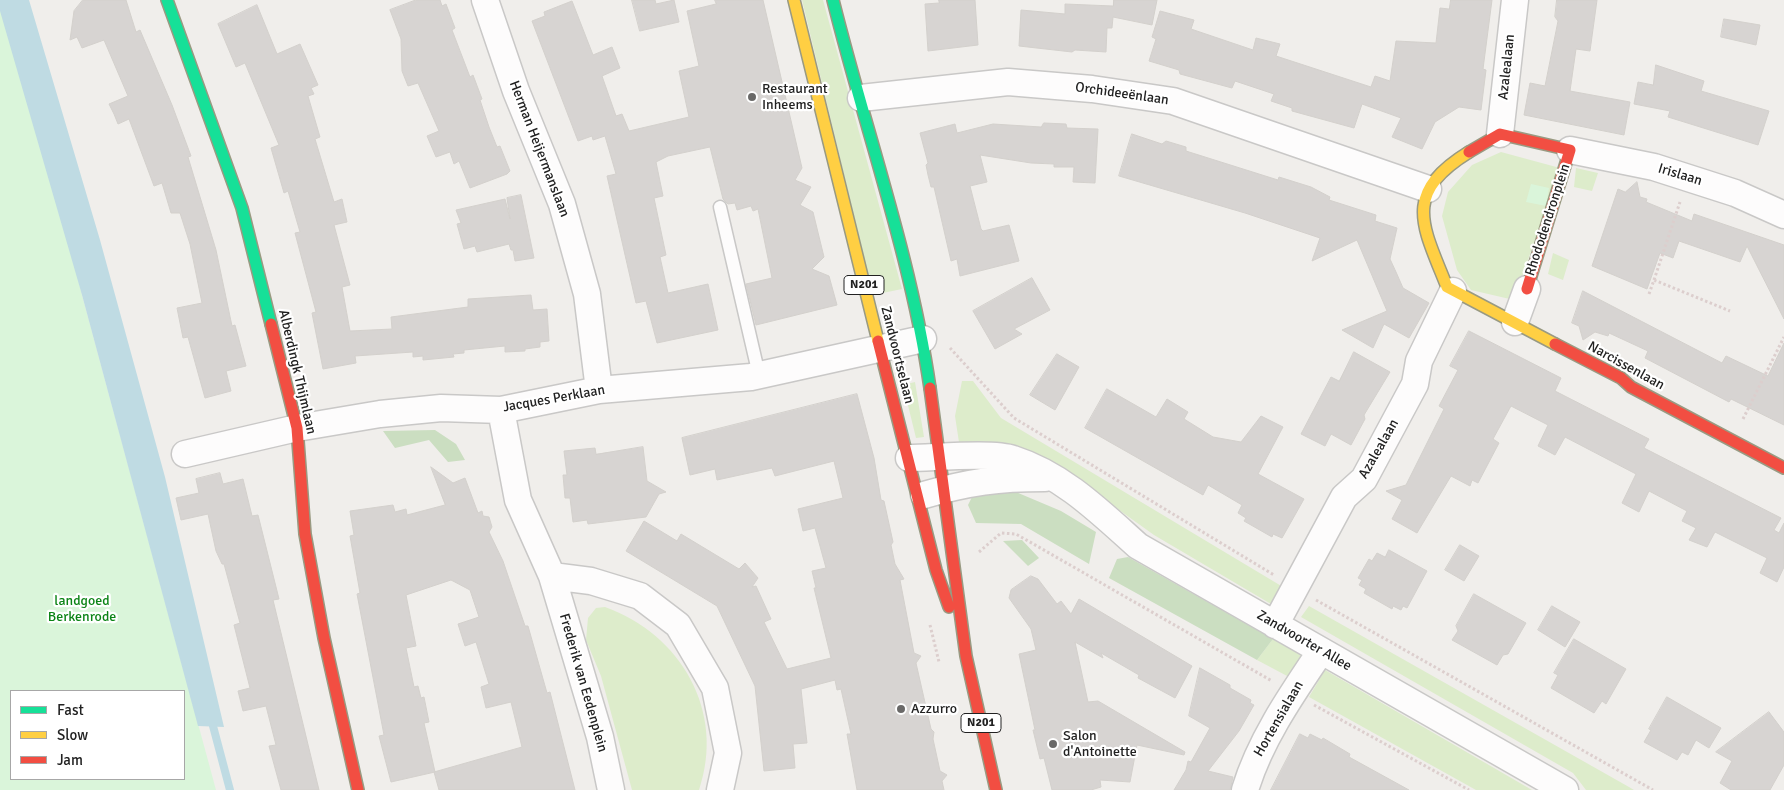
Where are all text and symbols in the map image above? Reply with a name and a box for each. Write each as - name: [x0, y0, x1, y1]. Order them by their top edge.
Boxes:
- street label: Azalealaan: [1495, 33, 1519, 101]
- street label: Herman Heijermanslaan: [505, 78, 573, 220]
- street label: Orchideeënlaan: [1074, 79, 1170, 109]
- place label: Restaurant Inheems: [762, 81, 828, 114]
- marker: Restaurant Inheems: [746, 91, 758, 103]
- street label: Irislaan: [1656, 160, 1704, 190]
- street label: Rhododendronplein: [1522, 162, 1574, 278]
- road number: N201: [844, 276, 884, 294]
- street label: Zandvoortselaan: [877, 304, 917, 406]
- street label: Alberdingk Thijmlaan: [274, 308, 320, 436]
- street label: Narcissenlaan: [1585, 338, 1667, 394]
- street label: Jacques Perklaan: [502, 382, 606, 416]
- street label: Azalealaan: [1355, 416, 1403, 482]
- park label: landgoed Berkenrode: [48, 593, 116, 626]
- street label: Zandvoorter Allee: [1254, 607, 1354, 675]
- street label: Frederik van Eedenplein: [555, 612, 611, 754]
- street label: Hortensialaan: [1251, 678, 1307, 760]
- legend: [10, 690, 185, 780]
- text: Fast: [57, 701, 84, 719]
- place label: Azzurro: [911, 701, 957, 717]
- marker: Azzurro: [895, 703, 907, 715]
- road number: N201: [961, 714, 1001, 732]
- text: Slow: [57, 726, 88, 744]
- place label: Salon d'Antoinette: [1063, 728, 1137, 760]
- marker: Salon d'Antoinette: [1047, 738, 1059, 750]
- text: Jam: [57, 751, 83, 769]

